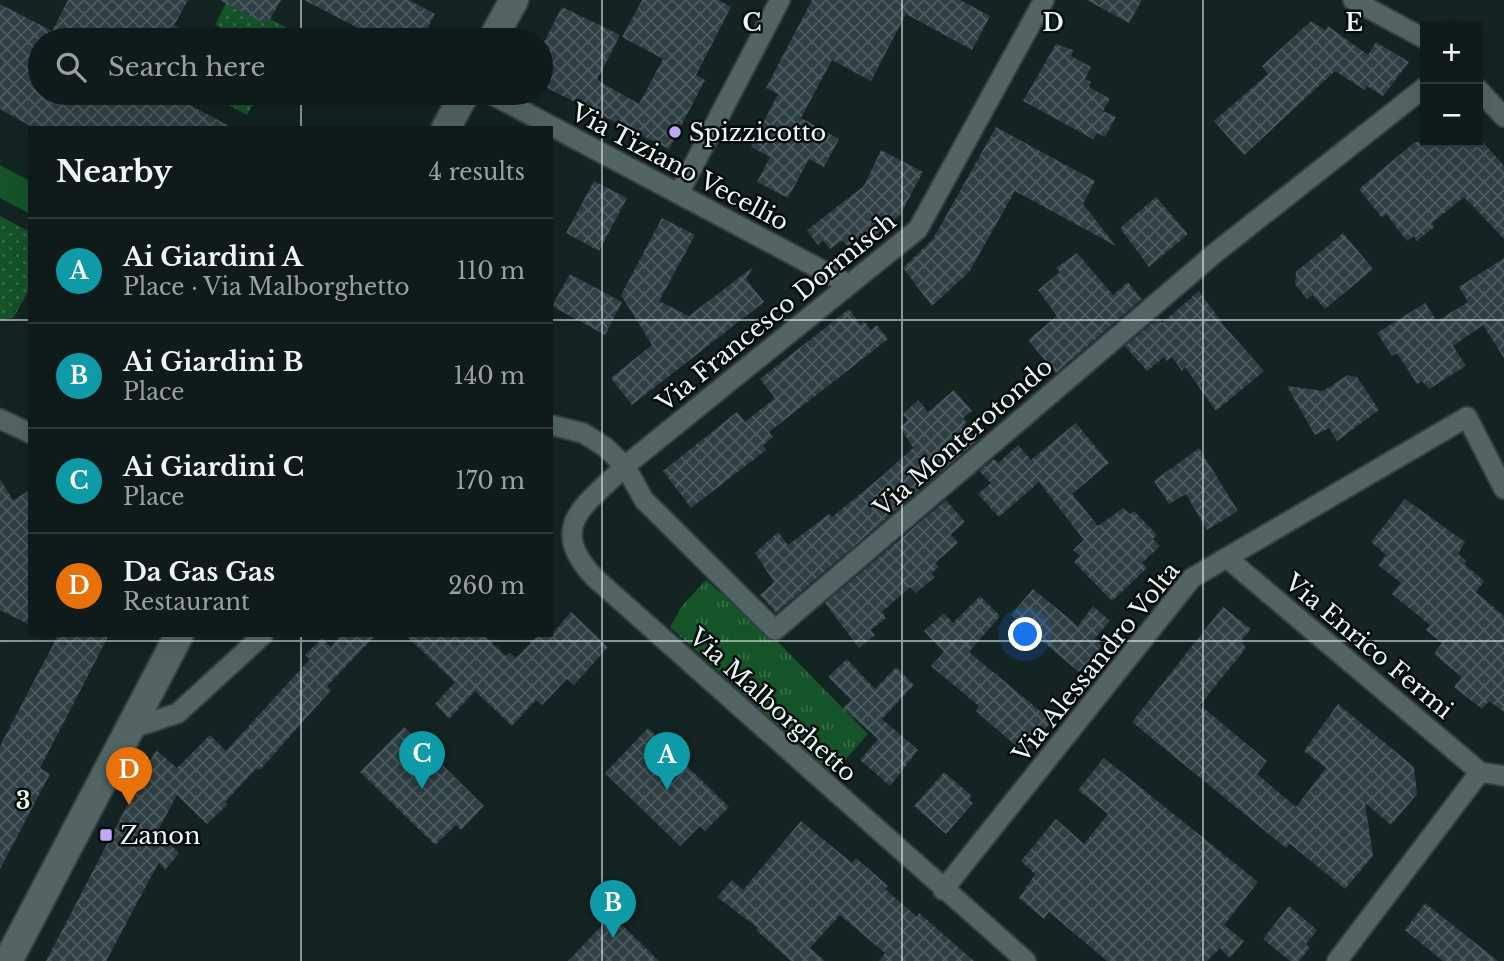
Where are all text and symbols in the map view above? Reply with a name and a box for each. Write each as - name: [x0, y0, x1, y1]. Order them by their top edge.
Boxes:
- text: C: [743, 9, 761, 37]
- text: D: [1042, 9, 1064, 37]
- text: E: [1345, 9, 1363, 37]
- map controls: [1420, 21, 1483, 147]
- button: +: [1420, 21, 1483, 84]
- search box: [28, 28, 553, 105]
- icon: search: [52, 48, 90, 86]
- text: Search here: [108, 51, 265, 83]
- button: −: [1420, 84, 1483, 147]
- street label: Via Tiziano Vecellio: [565, 97, 794, 237]
- place label: Spizzicotto: [689, 118, 826, 147]
- marker: Spizzicotto: [667, 124, 683, 140]
- text: Nearby: [56, 153, 172, 190]
- text: 4 results: [429, 158, 525, 186]
- street label: Via Francesco Dormisch: [650, 207, 901, 418]
- text: Ai Giardini A: [123, 241, 303, 273]
- text: A: [70, 257, 88, 285]
- text: 110 m: [457, 257, 525, 285]
- text: Place · Via Malborghetto: [123, 273, 410, 301]
- text: Ai Giardini B: [123, 346, 304, 378]
- street label: Via Monterotondo: [867, 351, 1058, 523]
- text: B: [70, 362, 88, 390]
- text: 140 m: [454, 362, 525, 390]
- text: Place: [123, 378, 185, 406]
- text: Ai Giardini C: [123, 451, 304, 483]
- text: C: [70, 467, 88, 495]
- text: 170 m: [455, 467, 525, 495]
- text: Place: [123, 483, 185, 511]
- text: Da Gas Gas: [123, 556, 275, 588]
- street label: Via Alessandro Volta: [1006, 556, 1186, 769]
- street label: Via Enrico Fermi: [1278, 567, 1459, 725]
- text: D: [68, 572, 90, 600]
- text: 260 m: [448, 572, 525, 600]
- text: Restaurant: [123, 588, 250, 616]
- your location: [1008, 617, 1042, 651]
- street label: Via Malborghetto: [683, 622, 863, 788]
- pin: C: [399, 731, 445, 789]
- pin: A: [644, 732, 690, 790]
- pin: D: [106, 747, 152, 805]
- text: 3: [16, 787, 30, 815]
- place label: Zanon: [120, 821, 201, 850]
- marker: Zanon: [98, 827, 114, 843]
- pin: B: [590, 880, 636, 938]

